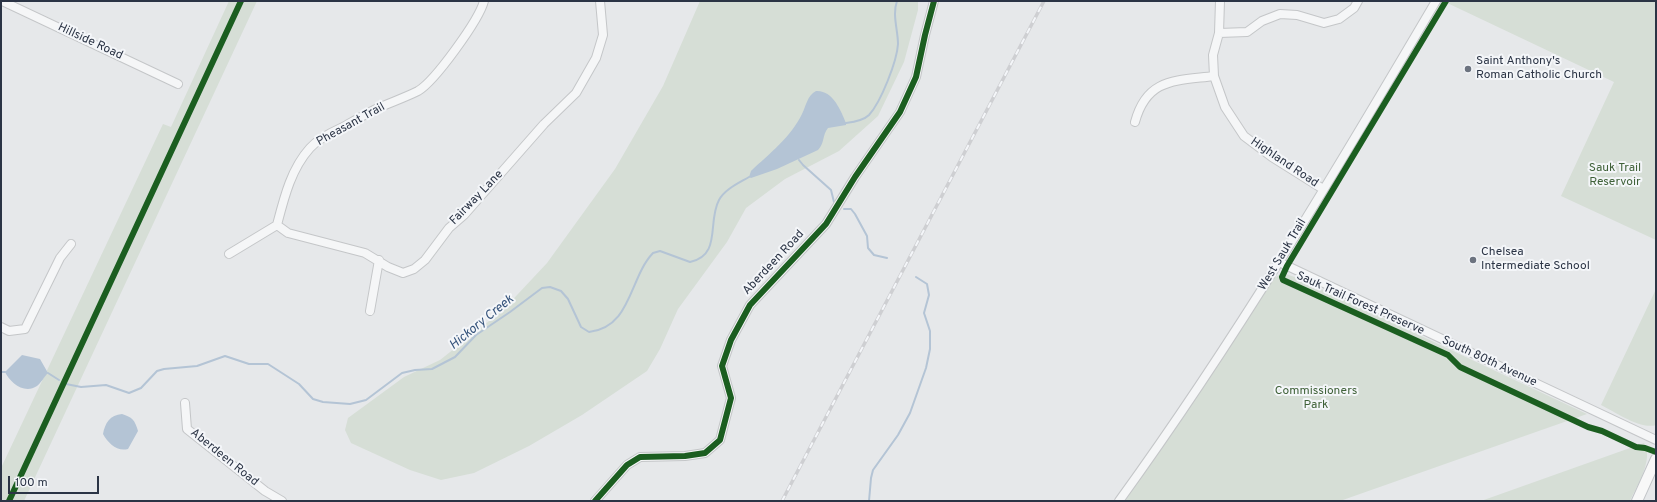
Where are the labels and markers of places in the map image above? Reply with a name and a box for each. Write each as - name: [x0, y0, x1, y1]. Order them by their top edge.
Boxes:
- place label: Saint Anthony's Roman Catholic Church: [1476, 55, 1602, 83]
- marker: Saint Anthony's Roman Catholic Church: [1463, 64, 1473, 74]
- place label: Chelsea Intermediate School: [1481, 246, 1590, 274]
- marker: Chelsea Intermediate School: [1468, 255, 1478, 265]

